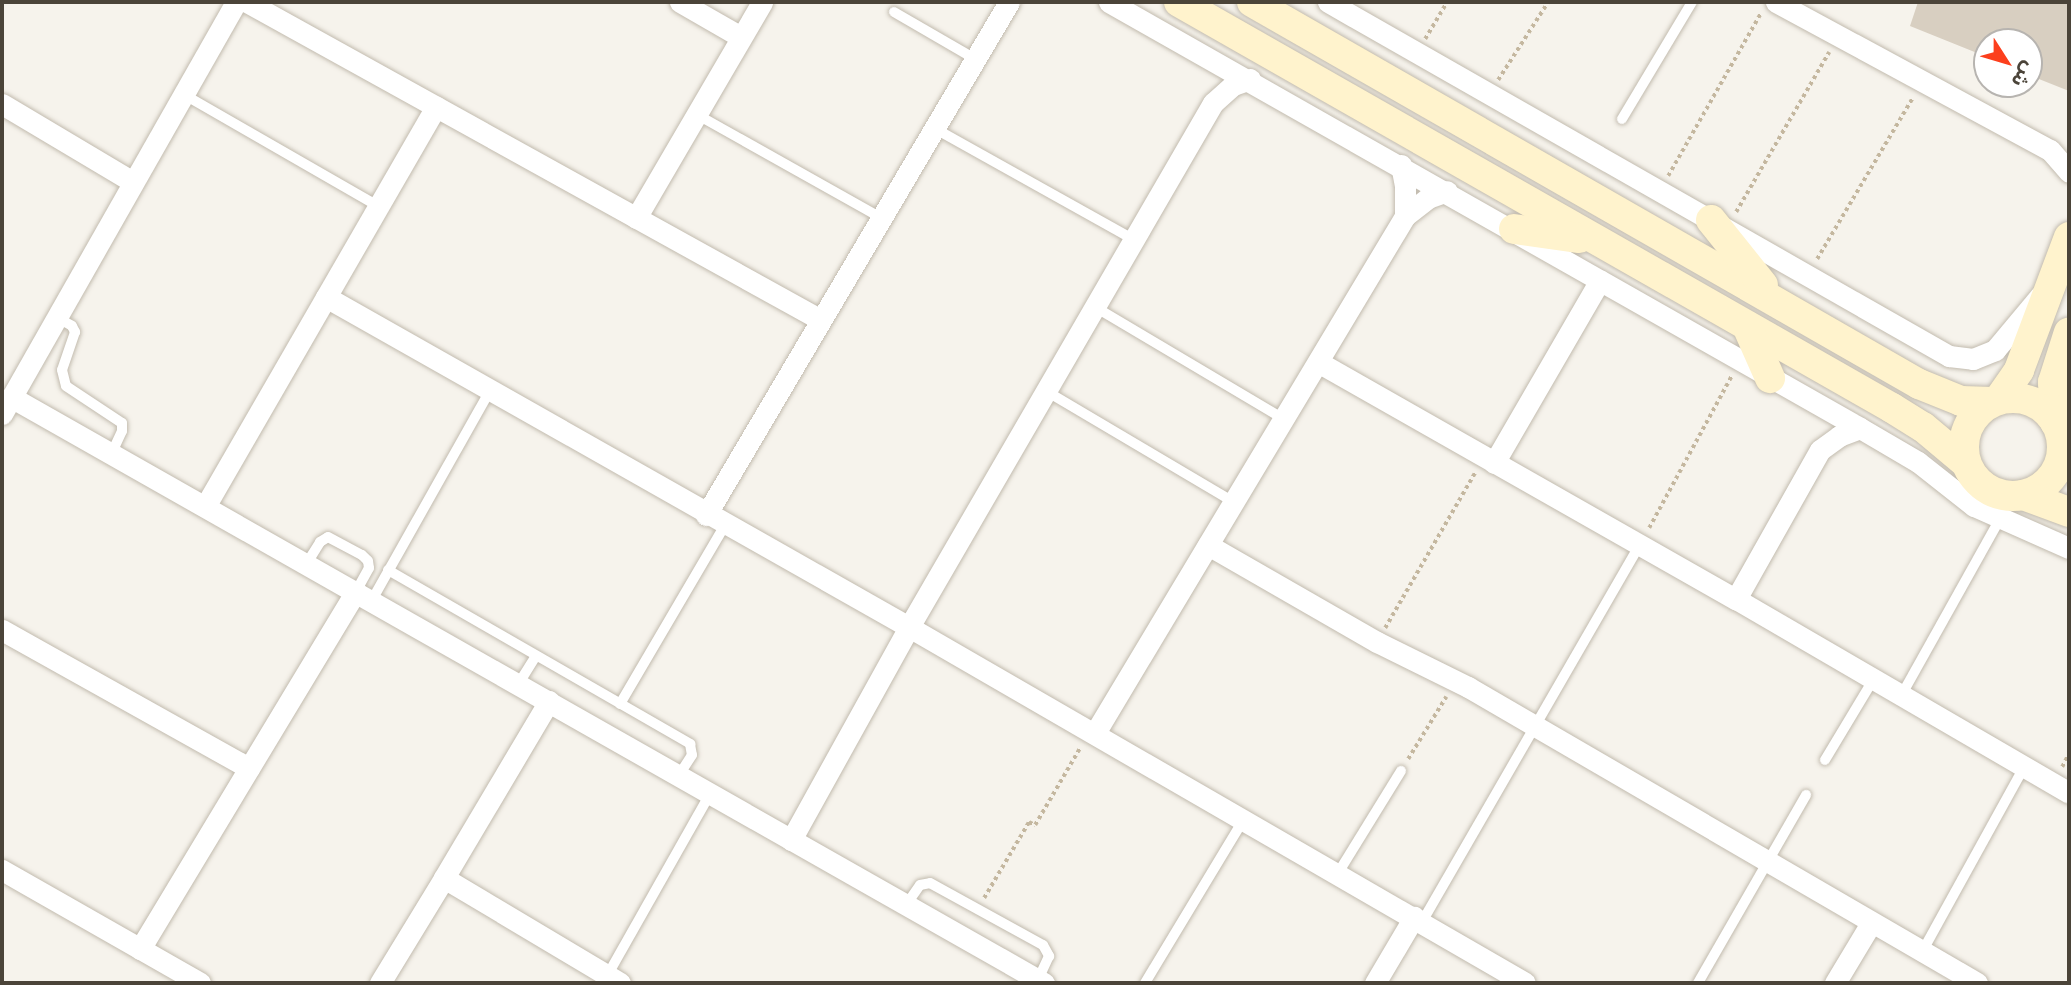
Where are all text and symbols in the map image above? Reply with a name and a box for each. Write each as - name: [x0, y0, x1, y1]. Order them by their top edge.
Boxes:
- north arrow: [1973, 28, 2043, 98]
- text: ش: [2005, 56, 2041, 93]

